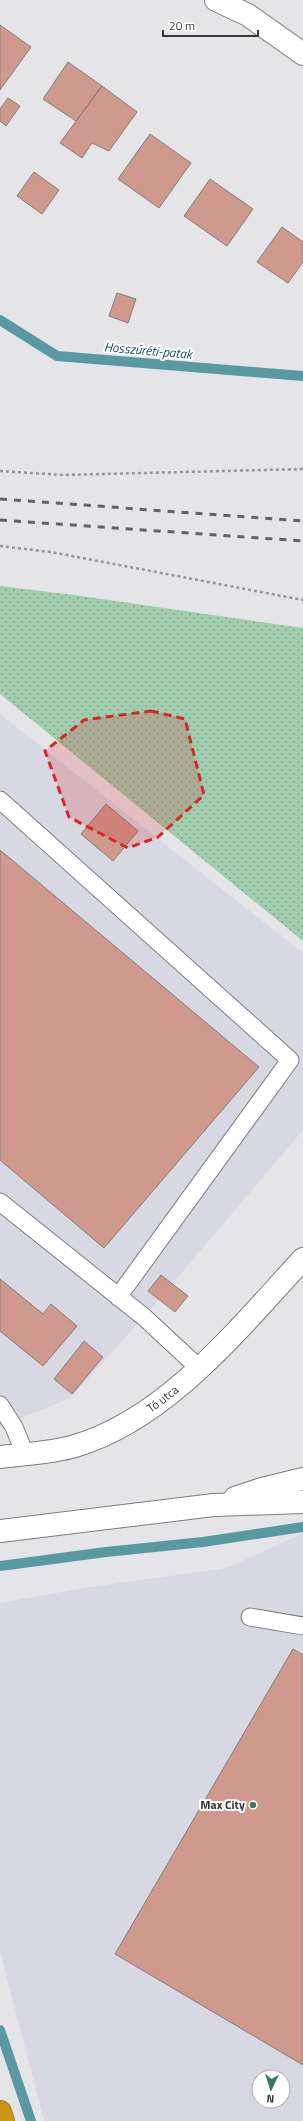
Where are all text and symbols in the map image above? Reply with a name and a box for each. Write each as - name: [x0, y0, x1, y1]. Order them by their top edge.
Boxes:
- scale bar: [163, 12, 258, 38]
- text: 20 m: [169, 16, 195, 35]
- water label: Hosszúréti-patak: [103, 336, 195, 364]
- street label: Tó utca: [143, 1380, 183, 1417]
- place label: Max City: [200, 1795, 245, 1814]
- marker: Max City: [248, 1800, 258, 1810]
- north arrow: [251, 2069, 291, 2109]
- text: N: [266, 2091, 275, 2107]

